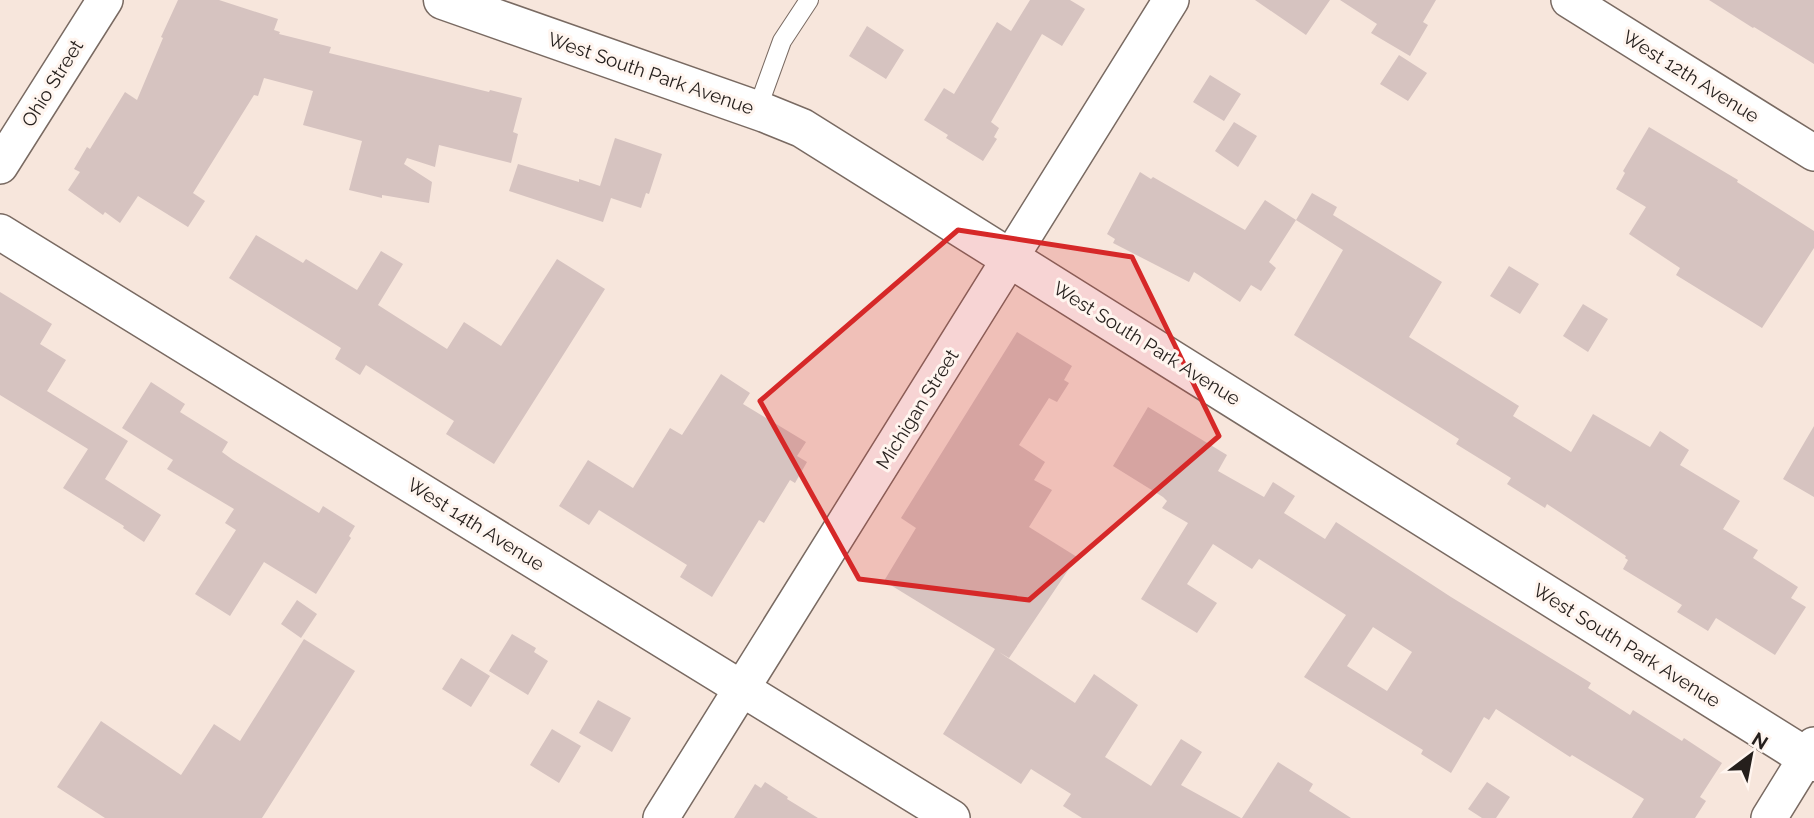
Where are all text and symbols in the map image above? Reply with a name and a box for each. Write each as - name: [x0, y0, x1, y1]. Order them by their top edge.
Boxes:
- street label: West 12th Avenue: [1619, 25, 1763, 127]
- street label: West South Park Avenue: [545, 27, 757, 119]
- street label: Ohio Street: [17, 35, 88, 131]
- street label: West South Park Avenue: [1049, 276, 1245, 410]
- street label: Michigan Street: [871, 344, 963, 473]
- street label: West 14th Avenue: [404, 473, 548, 575]
- street label: West South Park Avenue: [1529, 578, 1725, 712]
- north arrow: [1716, 720, 1786, 790]
- text: N: [1748, 727, 1772, 754]

